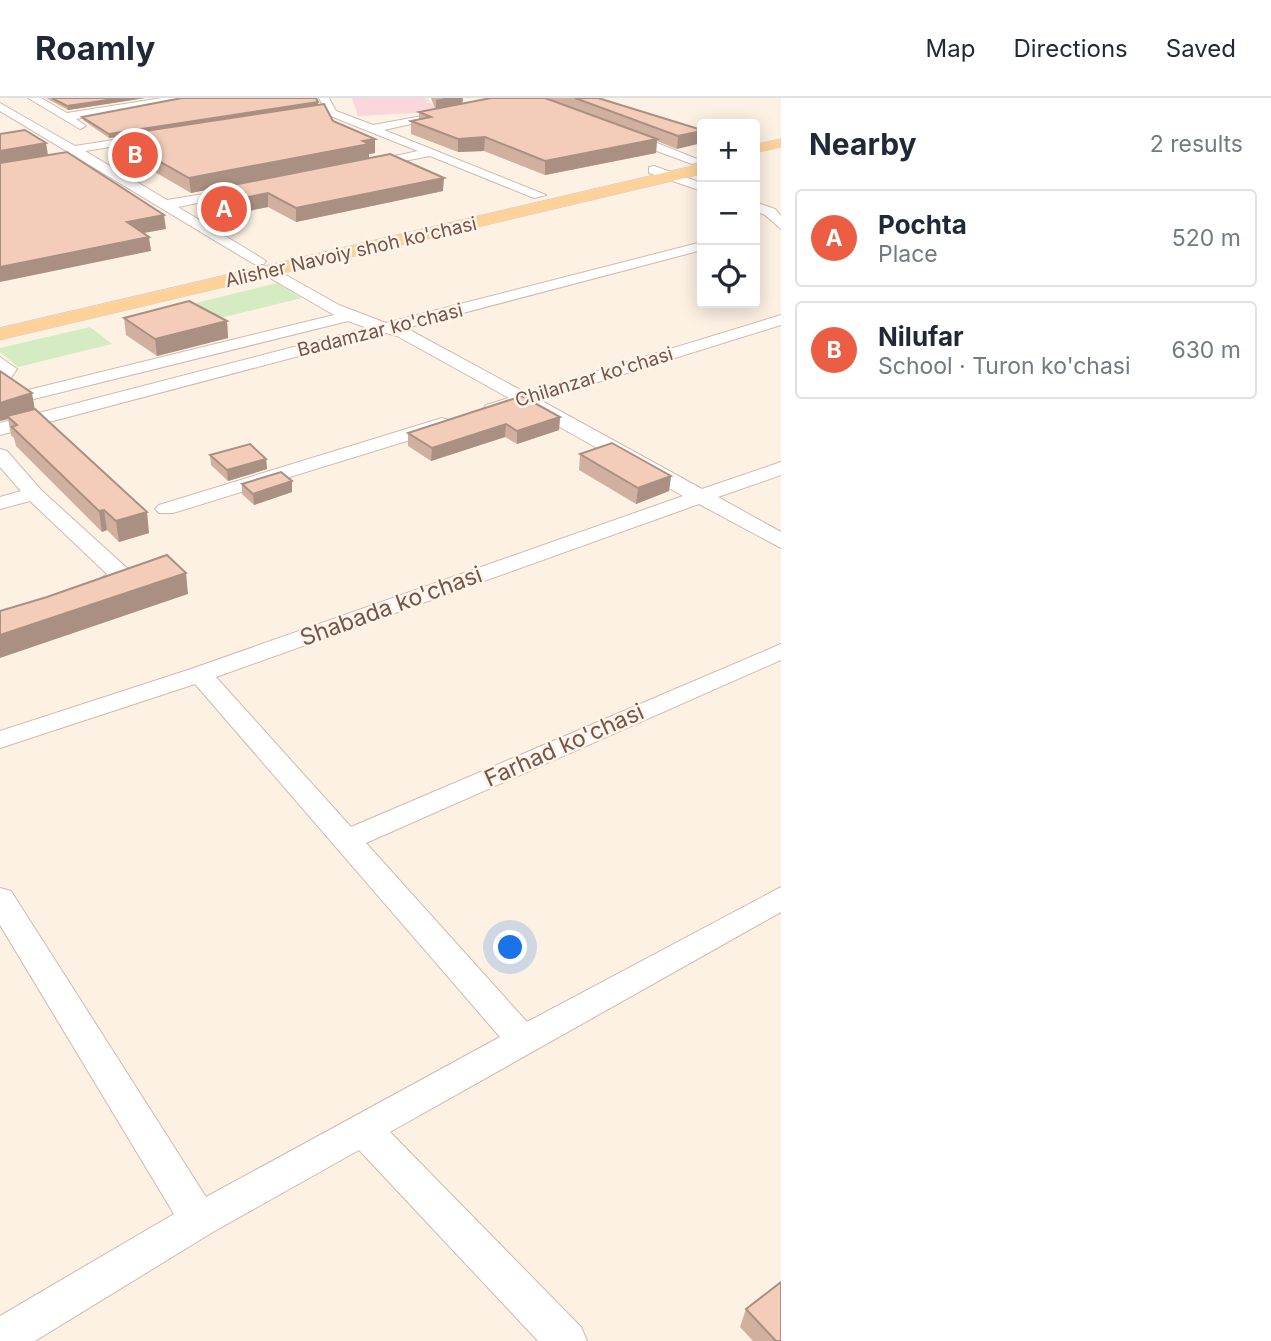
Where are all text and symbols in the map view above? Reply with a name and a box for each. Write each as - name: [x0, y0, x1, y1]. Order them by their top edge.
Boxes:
- text: Roamly: [35, 28, 155, 68]
- text: Map: [926, 34, 975, 63]
- text: Directions: [1013, 34, 1128, 63]
- text: Saved: [1166, 34, 1236, 63]
- map controls: [697, 119, 760, 308]
- button: +: [697, 119, 760, 182]
- text: Nearby: [809, 126, 917, 162]
- pin: B: [112, 129, 158, 181]
- text: 2 results: [1150, 130, 1243, 158]
- button: −: [697, 182, 760, 245]
- pin: A: [201, 183, 247, 235]
- text: Pochta: [878, 209, 967, 240]
- street label: Alisher Navoiy shoh ko'chasi: [223, 212, 479, 292]
- text: A: [825, 224, 843, 252]
- text: 520 m: [1172, 224, 1241, 252]
- text: Place: [878, 240, 938, 268]
- button: locate: [697, 245, 760, 308]
- street label: Badamzar ko'chasi: [295, 298, 465, 362]
- text: Nilufar: [878, 321, 964, 352]
- text: B: [826, 336, 842, 364]
- text: 630 m: [1171, 336, 1241, 364]
- street label: Chilanzar ko'chasi: [512, 342, 676, 412]
- text: School · Turon ko'chasi: [878, 352, 1131, 380]
- street label: Shabada ko'chasi: [296, 560, 486, 652]
- street label: Farhad ko'chasi: [480, 697, 648, 793]
- your location: [493, 930, 527, 964]

